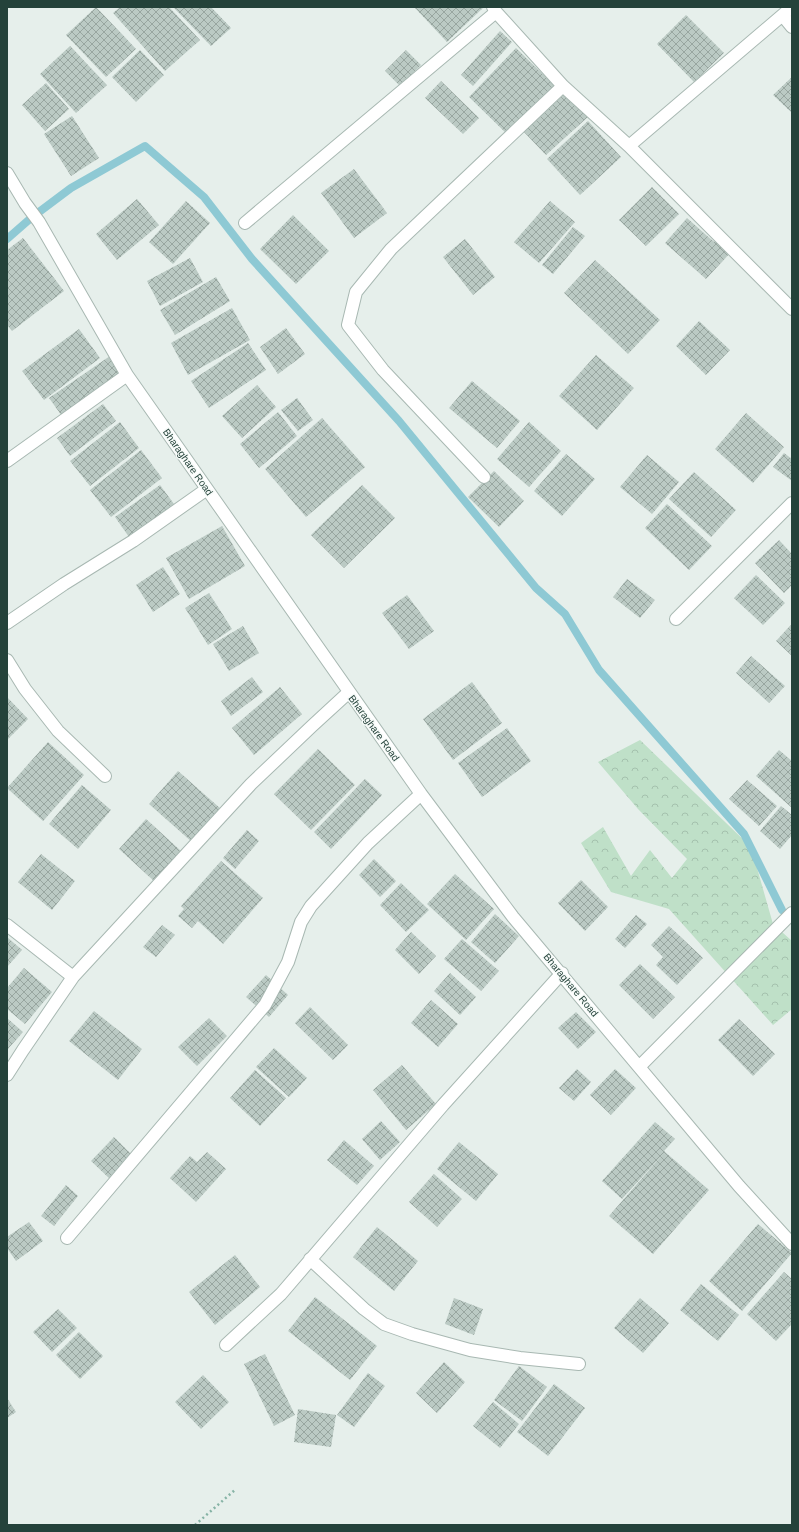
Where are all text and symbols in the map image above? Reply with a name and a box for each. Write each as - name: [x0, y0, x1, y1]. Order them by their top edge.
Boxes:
- street label: Bharaghare Road: [161, 427, 215, 497]
- street label: Bharaghare Road: [346, 693, 402, 763]
- street label: Bharaghare Road: [541, 951, 601, 1019]

